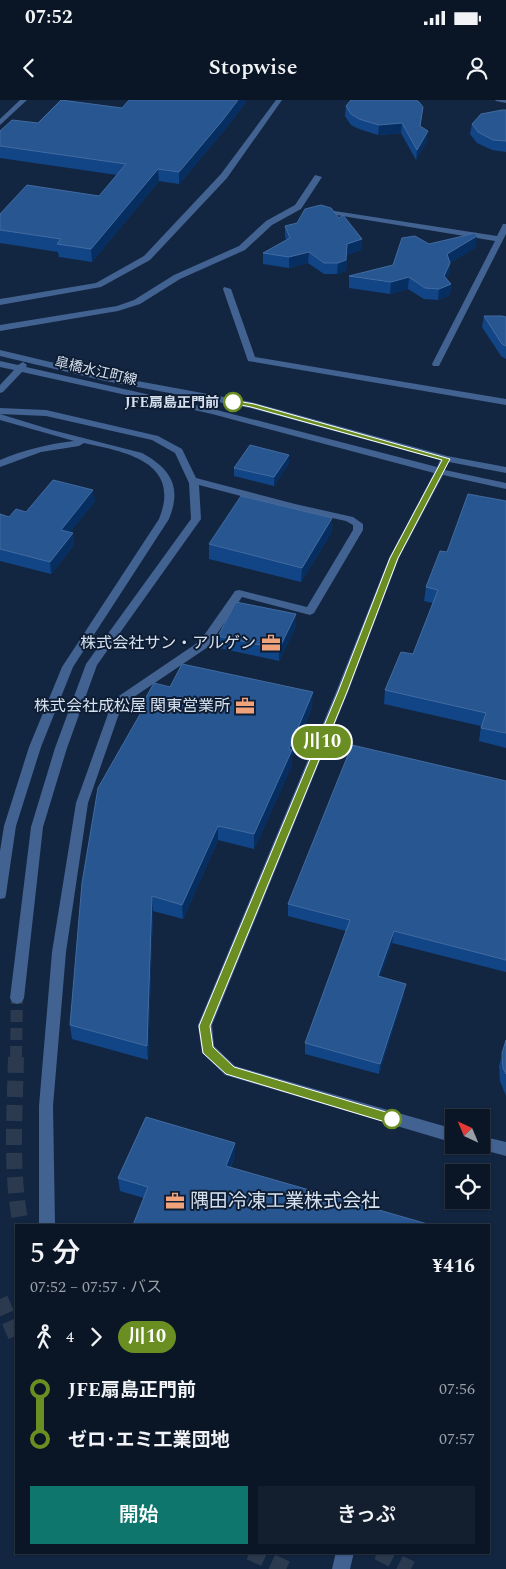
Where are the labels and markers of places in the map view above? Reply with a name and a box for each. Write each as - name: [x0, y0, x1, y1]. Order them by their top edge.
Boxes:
- place label: JFE扇島正門前: [125, 392, 219, 413]
- marker: JFE扇島正門前: [223, 392, 243, 412]
- place label: 株式会社サン・アルゲン: [80, 631, 256, 655]
- office icon: 株式会社サン・アルゲン: [260, 632, 282, 654]
- place label: 株式会社成松屋 関東営業所: [34, 694, 230, 718]
- office icon: 株式会社成松屋 関東営業所: [234, 695, 256, 717]
- unlabelled marker: [382, 1109, 402, 1129]
- place label: 隅田冷凍工業株式会社: [190, 1187, 380, 1216]
- office icon: 隅田冷凍工業株式会社: [164, 1190, 186, 1212]

